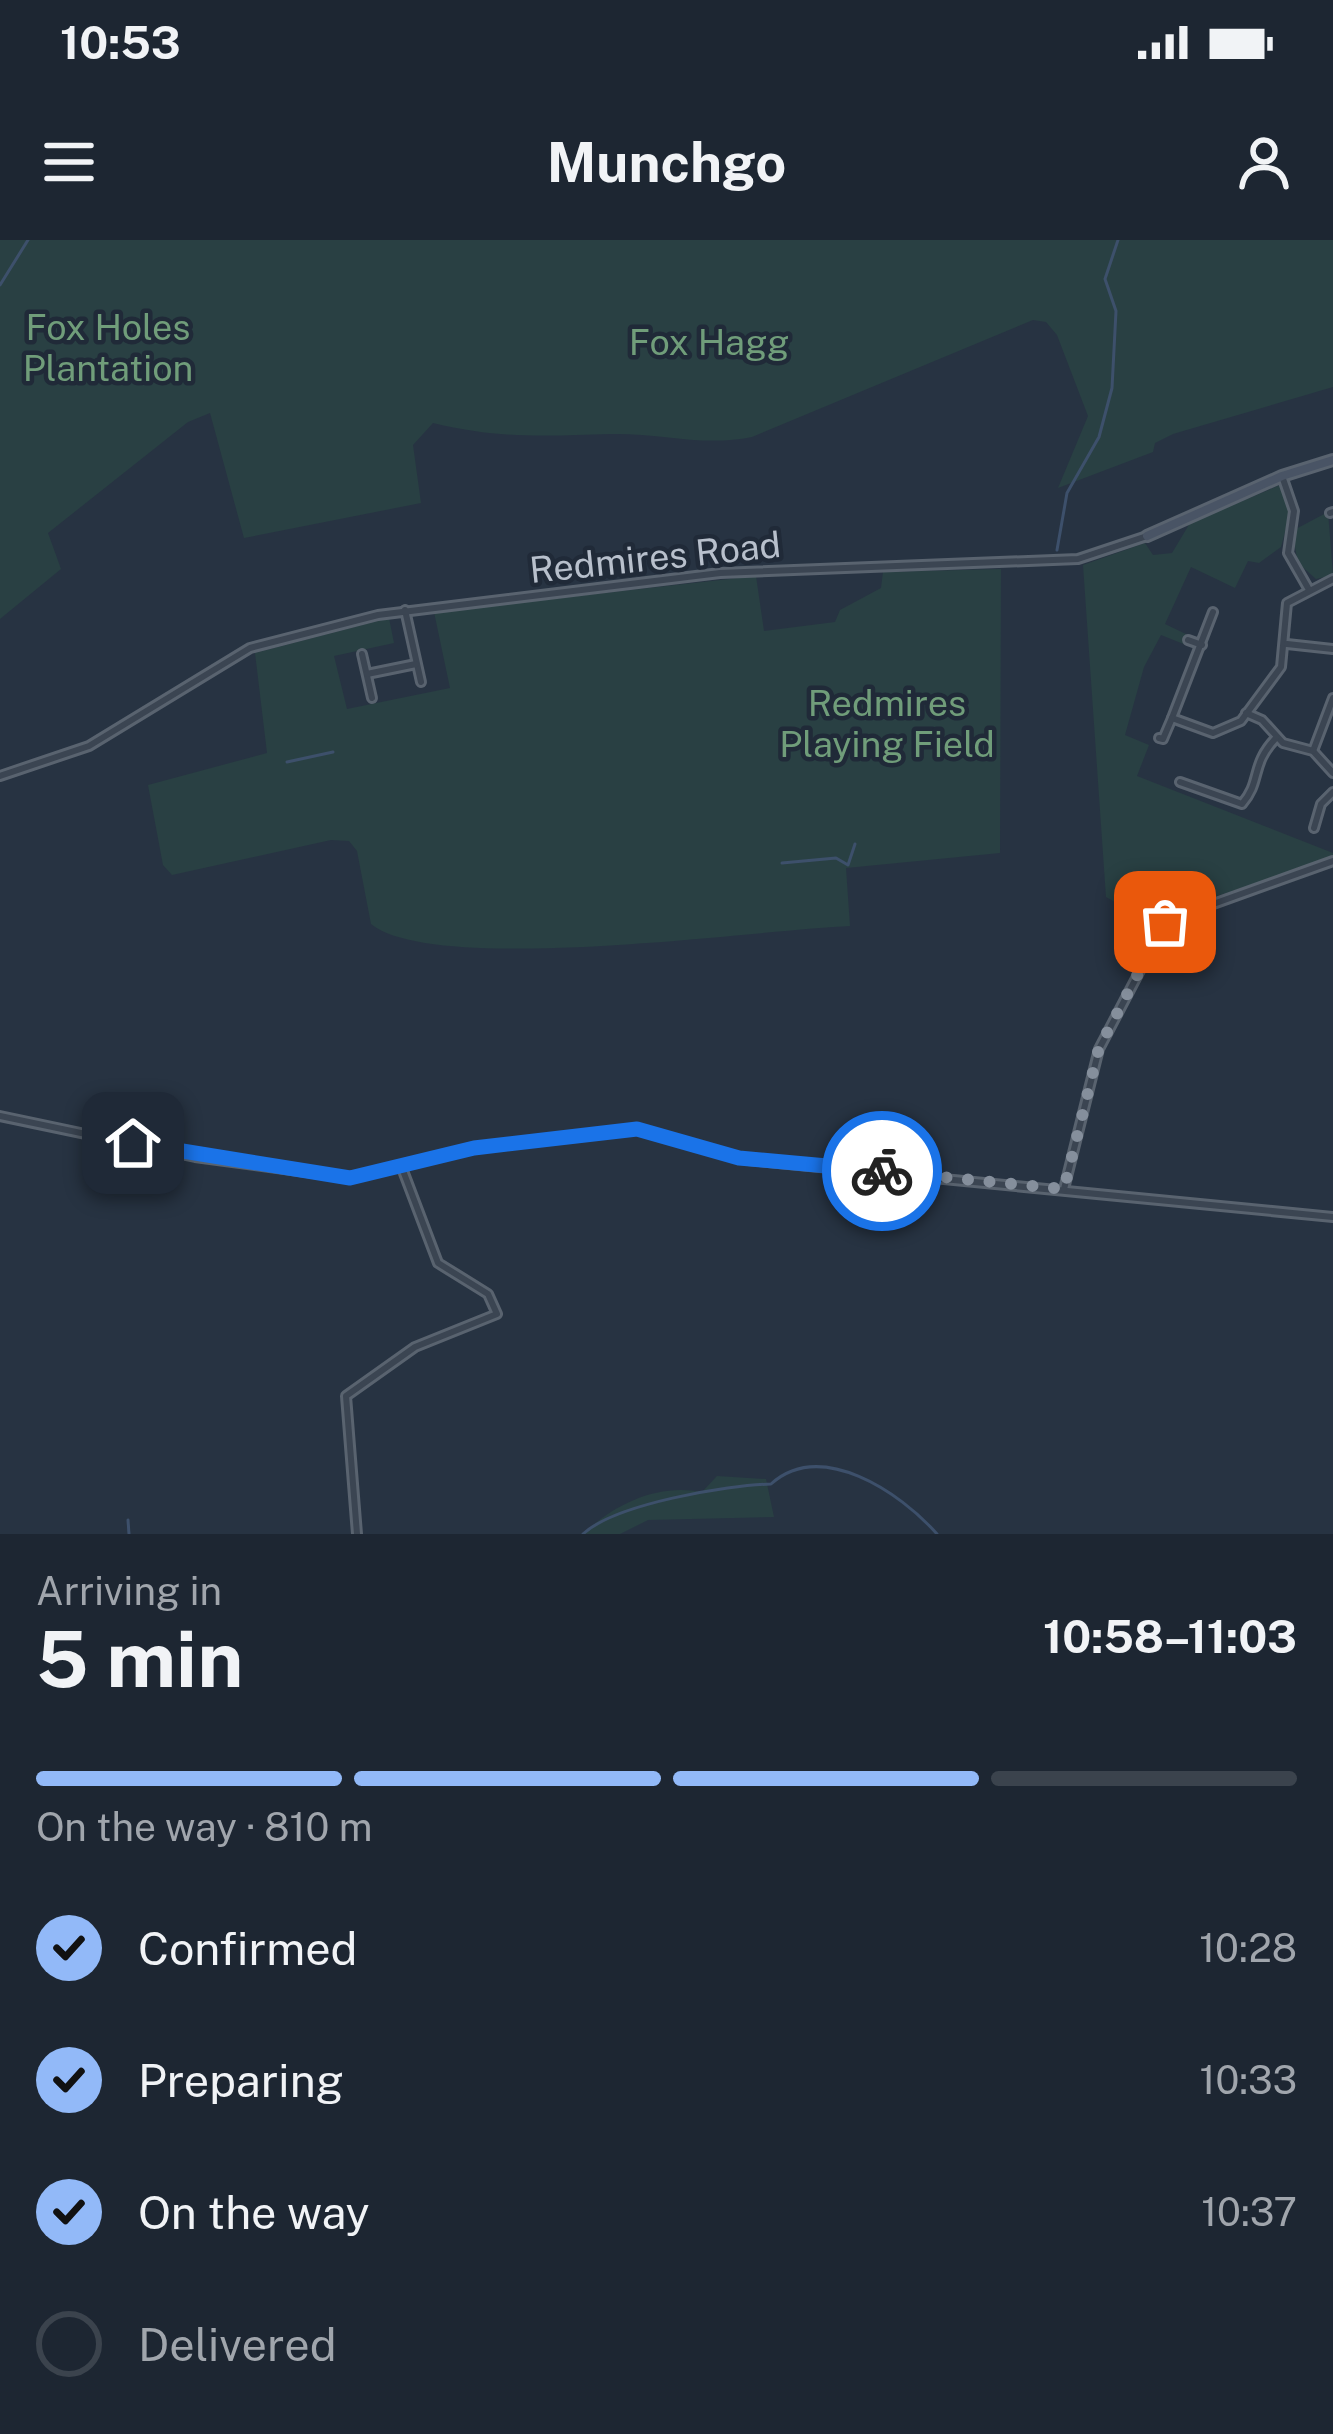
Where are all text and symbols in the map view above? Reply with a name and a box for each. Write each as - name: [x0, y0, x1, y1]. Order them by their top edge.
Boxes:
- text: 10:53: [60, 16, 181, 69]
- icon: menu: [36, 129, 102, 195]
- icon: person: [1231, 129, 1297, 195]
- text: Munchgo: [547, 131, 786, 194]
- park label: Fox Holes Plantation: [23, 306, 193, 389]
- park label: Fox Hagg: [629, 321, 789, 363]
- street label: Redmires Road: [527, 523, 783, 591]
- park label: Redmires Playing Field: [779, 682, 995, 765]
- pin: [1114, 871, 1216, 973]
- icon: bag: [1132, 889, 1198, 955]
- pin: [82, 1092, 184, 1194]
- icon: home: [100, 1110, 166, 1176]
- courier: [822, 1111, 942, 1231]
- icon: bike: [849, 1138, 915, 1204]
- text: Arriving in: [36, 1568, 222, 1614]
- text: 10:58–11:03: [1043, 1610, 1297, 1663]
- text: 5 min: [36, 1613, 243, 1705]
- text: On the way · 810 m: [36, 1804, 373, 1850]
- icon: check: [36, 1915, 102, 1981]
- text: Confirmed: [138, 1922, 357, 1975]
- text: 10:28: [1199, 1925, 1297, 1971]
- icon: check: [36, 2047, 102, 2113]
- text: Preparing: [138, 2054, 344, 2107]
- text: 10:33: [1200, 2057, 1297, 2103]
- icon: check: [36, 2179, 102, 2245]
- text: On the way: [138, 2186, 370, 2239]
- text: 10:37: [1201, 2189, 1297, 2235]
- text: Delivered: [138, 2318, 337, 2371]

